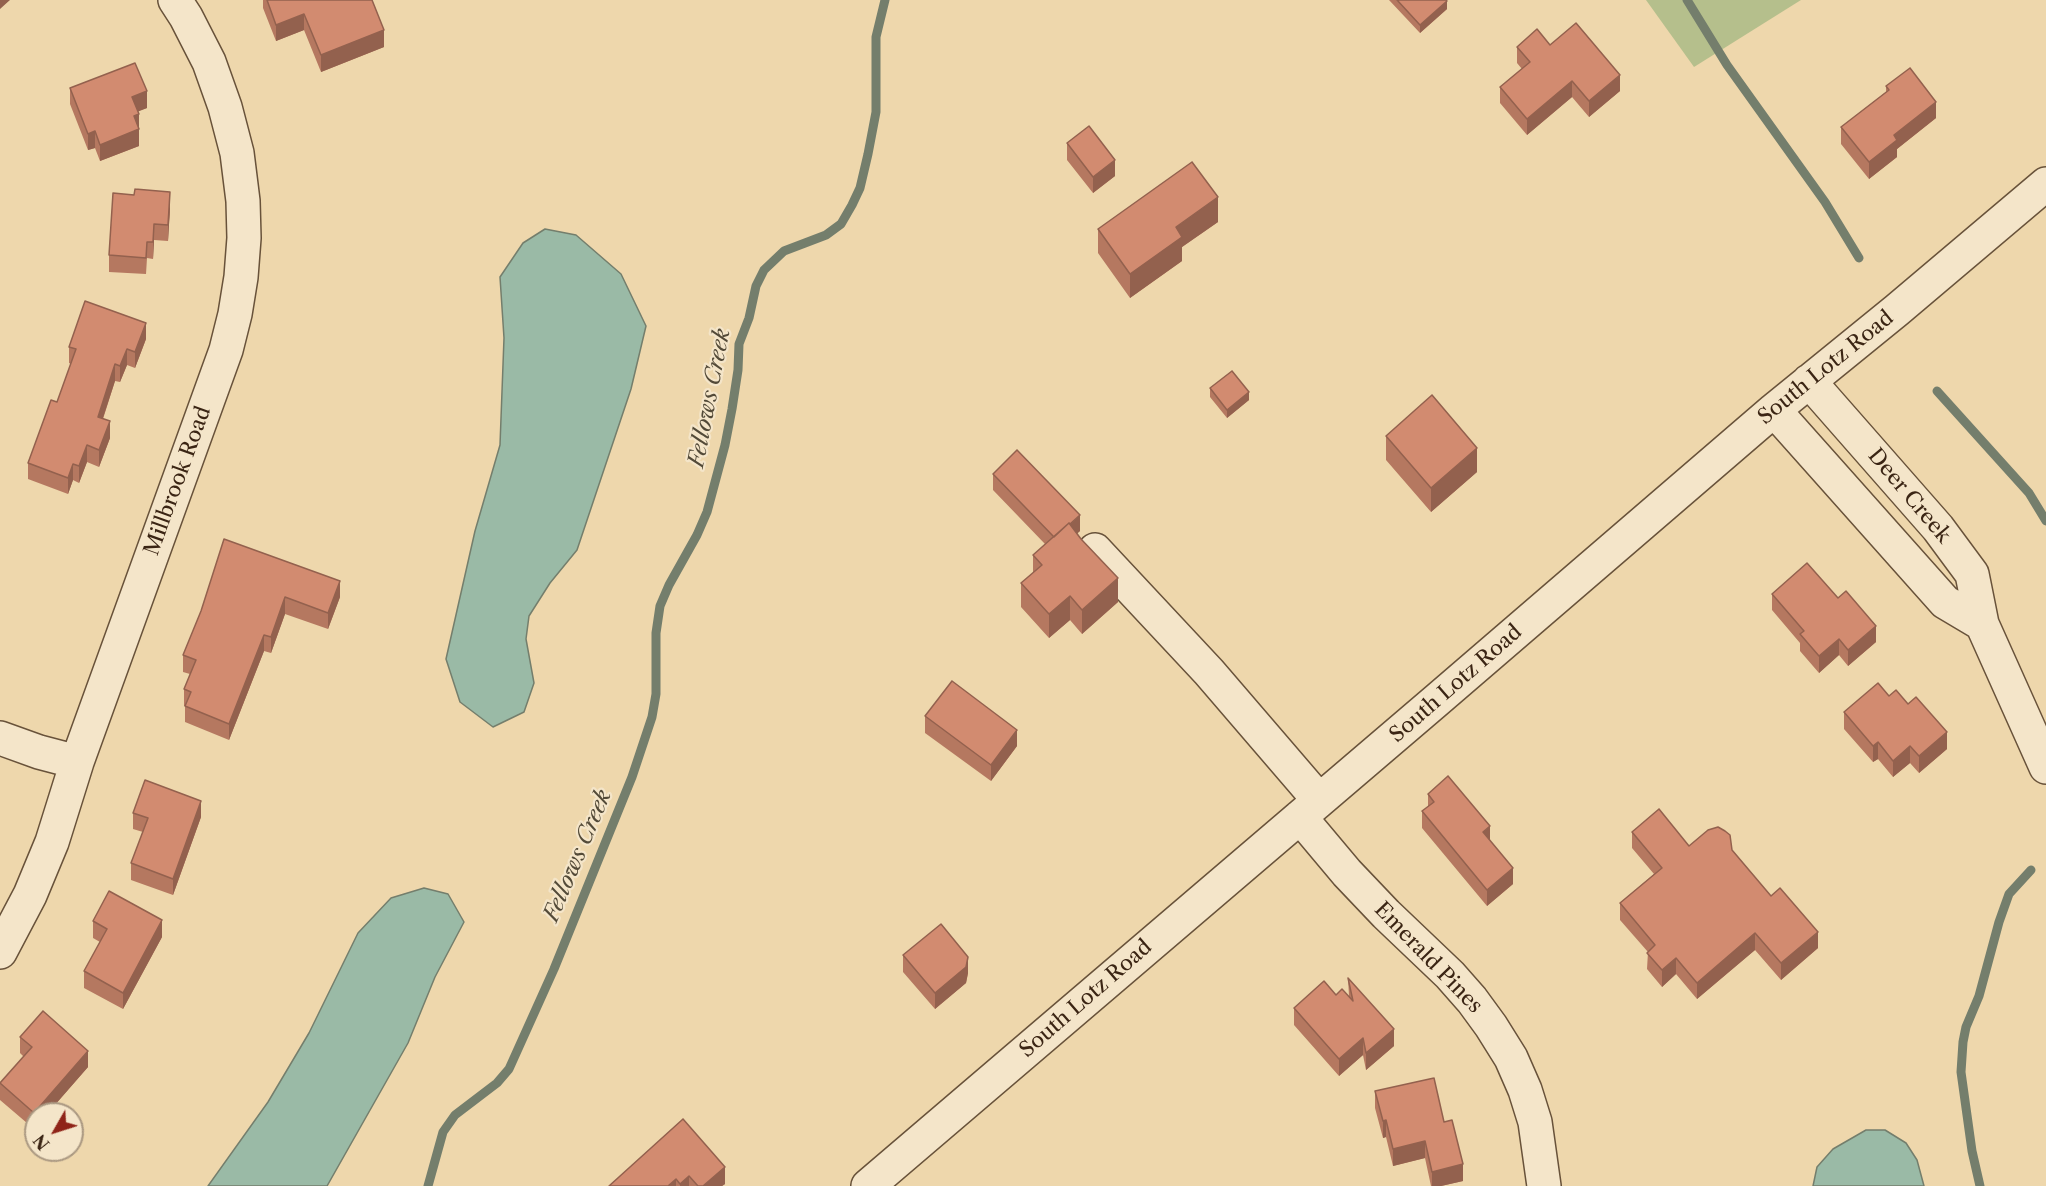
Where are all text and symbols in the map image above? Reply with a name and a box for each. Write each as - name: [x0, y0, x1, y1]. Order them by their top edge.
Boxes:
- street label: South Lotz Road: [1753, 306, 1899, 430]
- water label: Fellows Creek: [684, 327, 736, 469]
- street label: Millbrook Road: [139, 403, 217, 559]
- street label: Deer Creek: [1862, 444, 1956, 548]
- street label: South Lotz Road: [1385, 620, 1527, 748]
- water label: Fellows Creek: [538, 786, 618, 926]
- street label: Emerald Pines: [1369, 897, 1487, 1019]
- street label: South Lotz Road: [1015, 935, 1157, 1063]
- north arrow: [24, 1102, 84, 1162]
- text: N: [29, 1130, 54, 1154]

